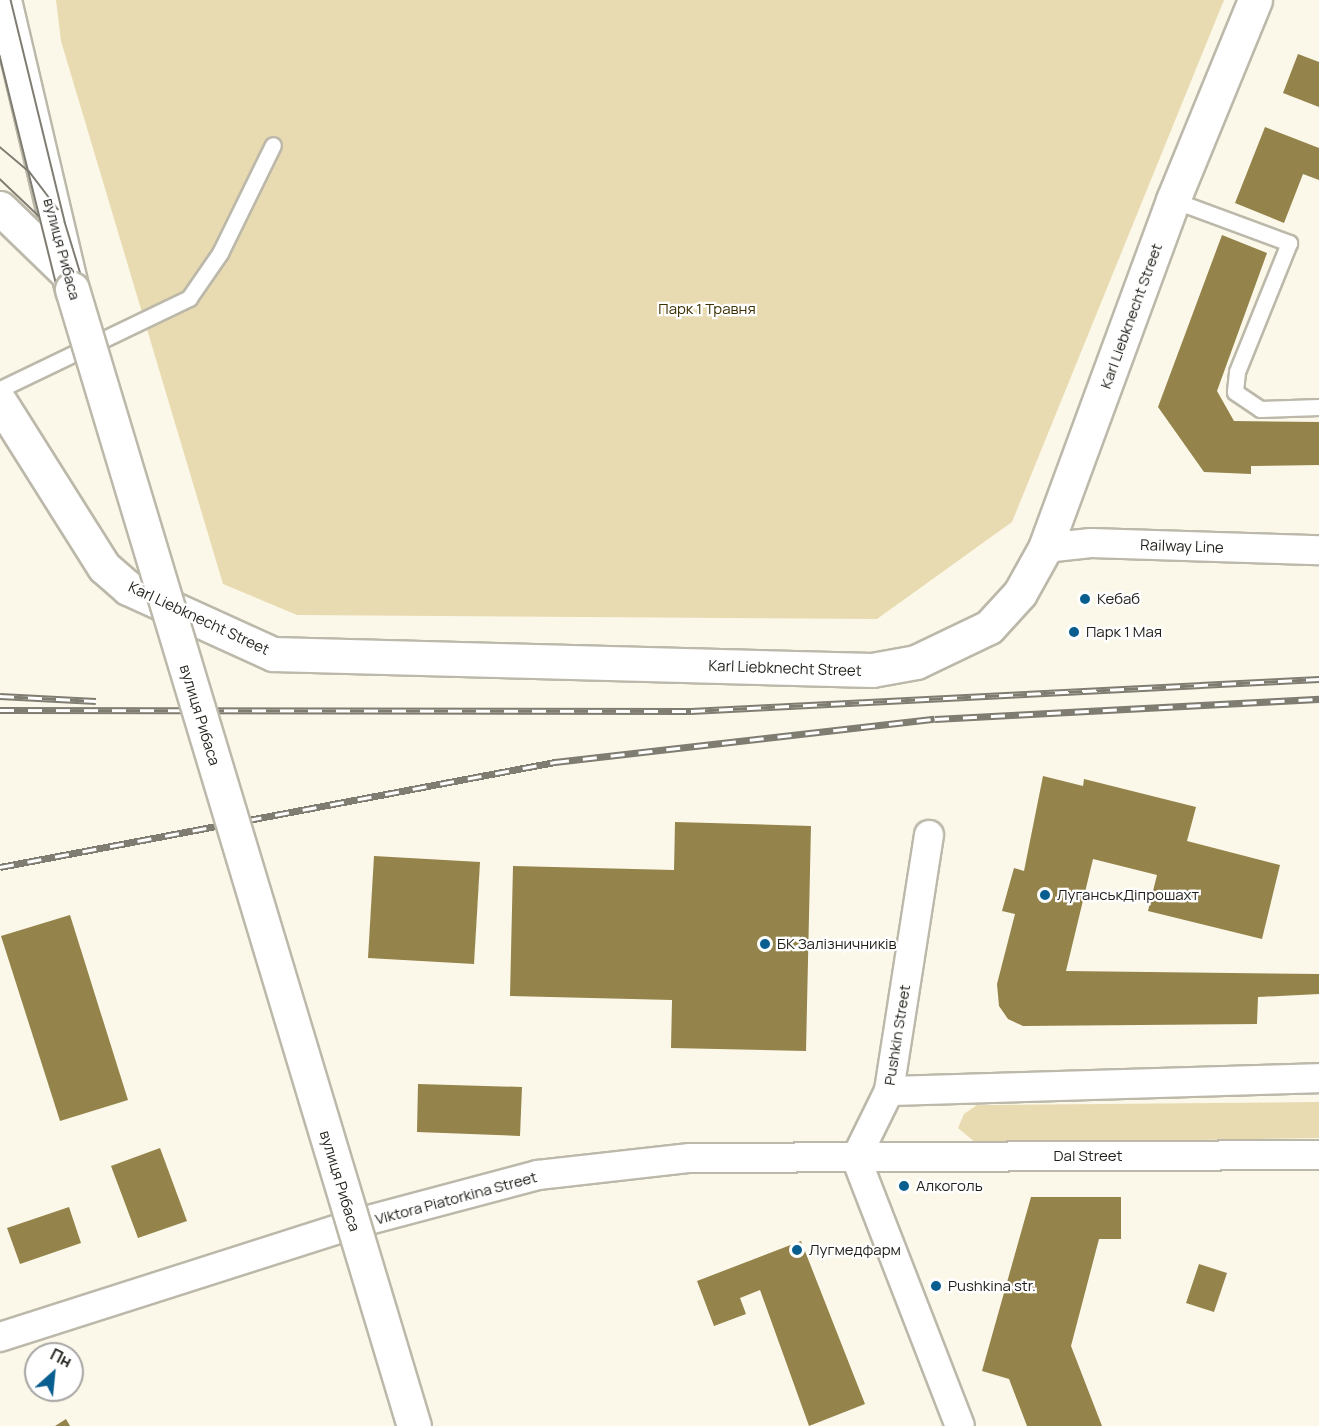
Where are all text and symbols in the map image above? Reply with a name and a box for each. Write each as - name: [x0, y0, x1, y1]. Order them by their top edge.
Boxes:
- street label: вулиця Рибаса: [40, 196, 84, 302]
- street label: Karl Liebknecht Street: [1096, 241, 1166, 391]
- park label: Парк 1 Травня: [658, 300, 756, 318]
- street label: Railway Line: [1140, 536, 1224, 556]
- street label: Karl Liebknecht Street: [126, 577, 272, 659]
- place label: Кебаб: [1097, 590, 1140, 608]
- marker: Кебаб: [1078, 592, 1092, 606]
- place label: Парк 1 Мая: [1086, 623, 1162, 641]
- marker: Парк 1 Мая: [1067, 625, 1081, 639]
- street label: Karl Liebknecht Street: [708, 656, 862, 680]
- street label: вулиця Рибаса: [176, 662, 224, 768]
- place label: ЛуганськДіпрошахт: [1057, 886, 1199, 904]
- marker: ЛуганськДіпрошахт: [1038, 888, 1052, 902]
- place label: БК Залізничників: [777, 935, 897, 953]
- marker: БК Залізничників: [758, 937, 772, 951]
- street label: Pushkin Street: [880, 983, 914, 1087]
- street label: вулиця Рибаса: [316, 1128, 364, 1234]
- street label: Dal Street: [1054, 1147, 1122, 1165]
- street label: Viktora Piatorkina Street: [373, 1168, 539, 1228]
- place label: Алкоголь: [916, 1177, 983, 1195]
- marker: Алкоголь: [897, 1179, 911, 1193]
- place label: Лугмедфарм: [809, 1241, 901, 1259]
- marker: Лугмедфарм: [790, 1243, 804, 1257]
- place label: Pushkina str.: [948, 1277, 1036, 1295]
- marker: Pushkina str.: [929, 1279, 943, 1293]
- north arrow: [24, 1342, 84, 1402]
- text: Пн: [47, 1343, 76, 1372]

